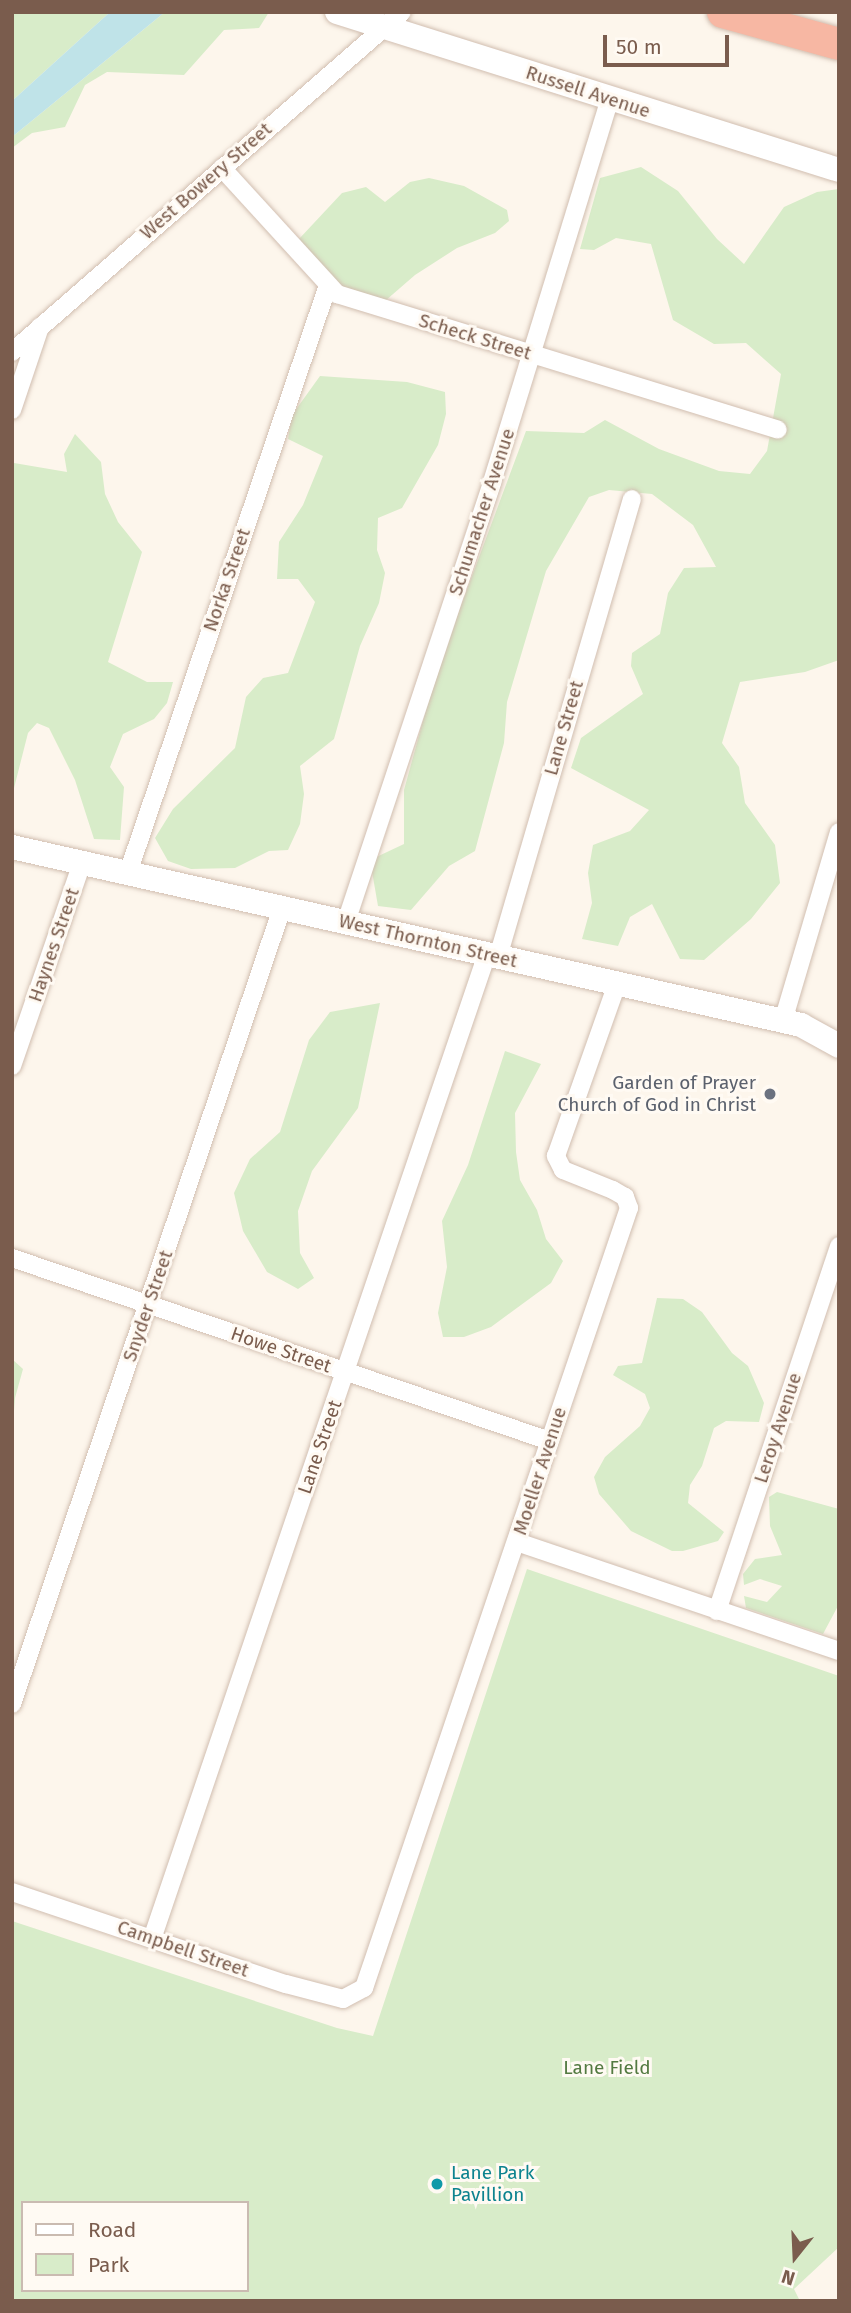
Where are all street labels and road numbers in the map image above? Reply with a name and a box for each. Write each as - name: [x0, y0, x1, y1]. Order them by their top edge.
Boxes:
- street label: Russell Avenue: [523, 61, 653, 123]
- street label: West Bowery Street: [136, 118, 276, 244]
- street label: Scheck Street: [416, 309, 534, 365]
- street label: Schumacher Avenue: [444, 426, 520, 598]
- street label: Norka Street: [199, 525, 255, 635]
- street label: Lane Street: [540, 678, 588, 778]
- street label: Haynes Street: [24, 885, 84, 1005]
- street label: West Thornton Street: [337, 909, 519, 973]
- street label: Snyder Street: [118, 1247, 178, 1365]
- street label: Howe Street: [228, 1322, 334, 1378]
- street label: Leroy Avenue: [749, 1370, 807, 1486]
- street label: Lane Street: [293, 1397, 347, 1497]
- street label: Moeller Avenue: [509, 1404, 571, 1538]
- street label: Campbell Street: [114, 1916, 252, 1982]

